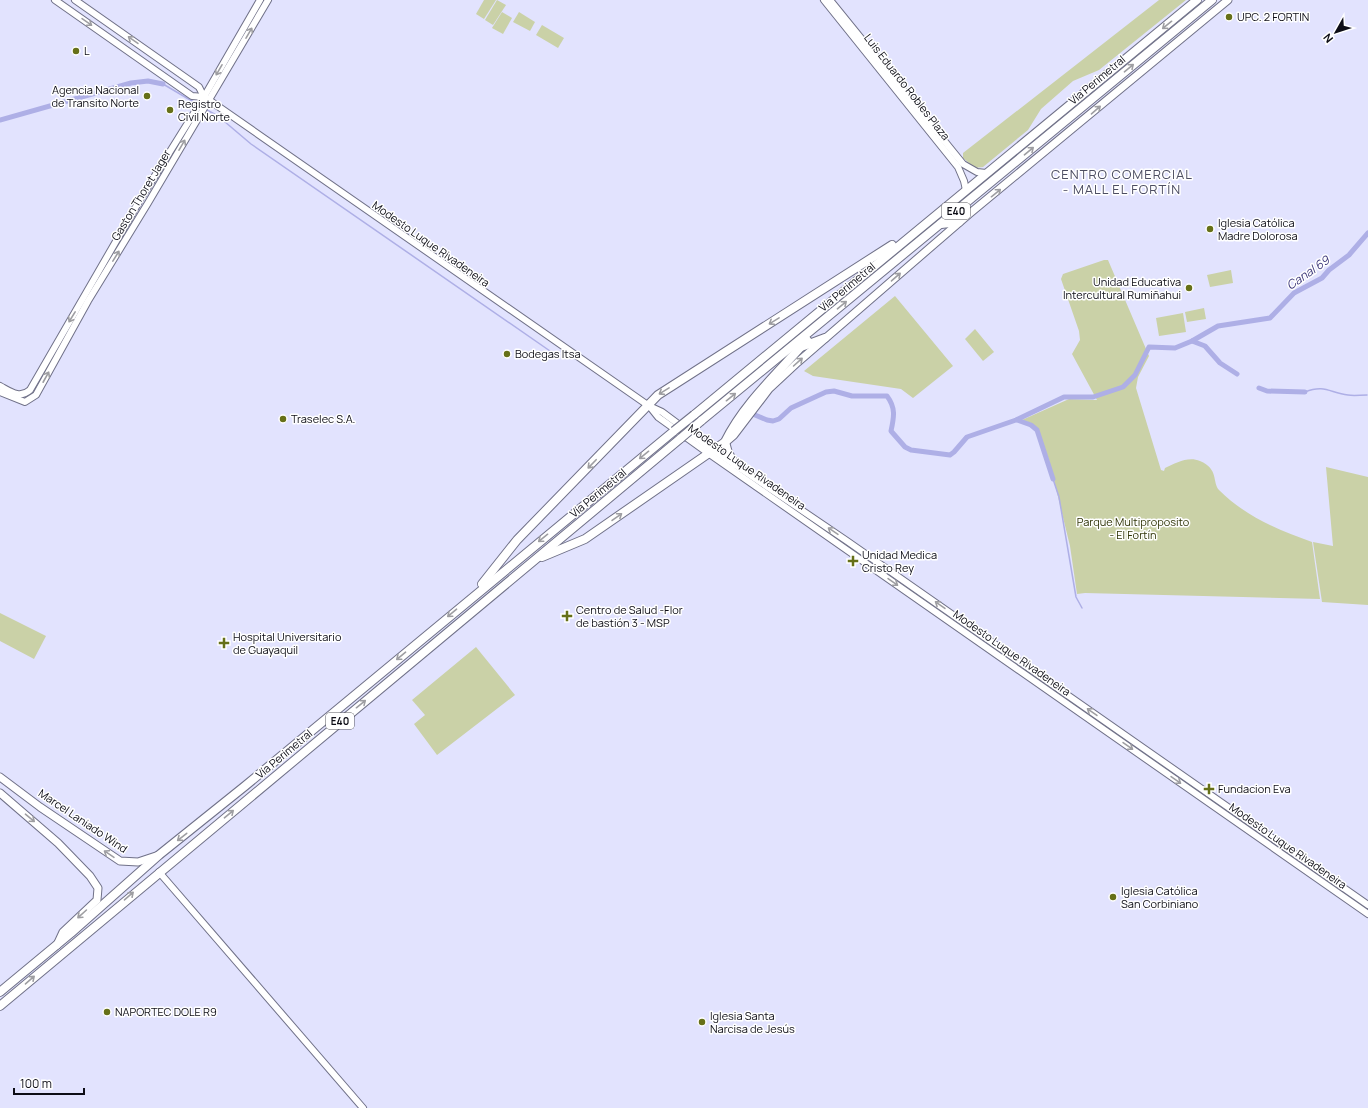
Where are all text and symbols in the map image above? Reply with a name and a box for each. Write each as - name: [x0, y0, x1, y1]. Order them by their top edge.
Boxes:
- place label: UPC. 2 FORTIN: [1237, 9, 1309, 24]
- marker: UPC. 2 FORTIN: [1224, 12, 1234, 22]
- north arrow: [1316, 12, 1356, 52]
- one-way arrow: [81, 18, 92, 26]
- one-way arrow: [1161, 20, 1172, 29]
- one-way arrow: [245, 27, 253, 39]
- street label: Luis Eduardo Robles Plaza: [861, 30, 954, 143]
- text: N: [1319, 31, 1336, 46]
- one-way arrow: [128, 36, 139, 44]
- place label: L: [84, 43, 90, 58]
- marker: L: [71, 46, 81, 56]
- street label: Vía Perimetral: [1065, 52, 1128, 108]
- one-way arrow: [215, 64, 223, 76]
- one-way arrow: [1124, 64, 1134, 73]
- place label: Agencia Nacional de Transito Norte: [52, 82, 140, 110]
- marker: Agencia Nacional de Transito Norte: [142, 91, 152, 101]
- place label: Registro Civil Norte: [178, 96, 231, 124]
- marker: Registro Civil Norte: [165, 105, 175, 115]
- one-way arrow: [1090, 105, 1101, 114]
- one-way arrow: [179, 139, 187, 151]
- street label: Gaston Thoret Jager: [107, 146, 174, 243]
- one-way arrow: [1023, 147, 1034, 155]
- district label: CENTRO COMERCIAL - MALL EL FORTÍN: [1051, 165, 1193, 198]
- one-way arrow: [990, 188, 1001, 197]
- street label: Modesto Luque Rivadeneira: [370, 197, 493, 290]
- road number: E40: [942, 203, 970, 219]
- place label: Iglesia Católica Madre Dolorosa: [1218, 215, 1298, 243]
- marker: Iglesia Católica Madre Dolorosa: [1205, 224, 1215, 234]
- one-way arrow: [112, 250, 120, 262]
- water label: Canal 69: [1283, 251, 1334, 294]
- street label: Vía Perimetral: [815, 259, 878, 315]
- one-way arrow: [891, 272, 902, 281]
- place label: Unidad Educativa Intercultural Rumiñahui: [1063, 274, 1181, 302]
- marker: Unidad Educativa Intercultural Rumiñahui: [1184, 283, 1194, 293]
- one-way arrow: [837, 301, 848, 310]
- one-way arrow: [68, 311, 76, 323]
- one-way arrow: [768, 316, 779, 325]
- place label: Bodegas Itsa: [515, 346, 581, 361]
- marker: Bodegas Itsa: [502, 349, 512, 359]
- one-way arrow: [793, 357, 803, 366]
- one-way arrow: [43, 371, 51, 383]
- one-way arrow: [659, 387, 670, 395]
- one-way arrow: [726, 392, 737, 401]
- place label: Traselec S.A.: [291, 411, 355, 426]
- marker: Traselec S.A.: [278, 414, 288, 424]
- street label: Modesto Luque Rivadeneira: [686, 420, 809, 513]
- one-way arrow: [638, 451, 649, 460]
- one-way arrow: [588, 459, 597, 469]
- street label: Vía Perimetral: [566, 465, 629, 521]
- one-way arrow: [611, 513, 622, 521]
- park label: Parque Multiproposito - El Fortín: [1077, 514, 1190, 542]
- one-way arrow: [828, 527, 839, 535]
- one-way arrow: [538, 533, 549, 542]
- place label: Unidad Medica Cristo Rey: [862, 547, 937, 575]
- marker: Unidad Medica Cristo Rey: [847, 555, 859, 567]
- one-way arrow: [888, 578, 899, 586]
- one-way arrow: [935, 601, 946, 609]
- place label: Centro de Salud -Flor de bastión 3 - MSP: [576, 602, 683, 630]
- street label: Modesto Luque Rivadeneira: [951, 606, 1074, 699]
- one-way arrow: [447, 609, 457, 618]
- marker: Centro de Salud -Flor de bastión 3 - MSP: [561, 610, 573, 622]
- place label: Hospital Universitario de Guayaquil: [233, 629, 342, 657]
- marker: Hospital Universitario de Guayaquil: [218, 637, 230, 649]
- one-way arrow: [396, 652, 406, 661]
- one-way arrow: [356, 699, 367, 708]
- one-way arrow: [1087, 708, 1098, 716]
- road number: E40: [326, 713, 354, 729]
- street label: Vía Perimetral: [252, 726, 315, 782]
- one-way arrow: [1122, 742, 1133, 750]
- one-way arrow: [1170, 776, 1181, 784]
- place label: Fundacion Eva: [1218, 781, 1291, 796]
- marker: Fundacion Eva: [1203, 783, 1215, 795]
- street label: Marcel Laniado Wind: [36, 785, 131, 856]
- street label: Modesto Luque Rivadeneira: [1227, 799, 1350, 892]
- one-way arrow: [224, 809, 235, 818]
- one-way arrow: [25, 814, 35, 823]
- one-way arrow: [176, 832, 187, 841]
- one-way arrow: [104, 850, 115, 858]
- place label: Iglesia Católica San Corbiniano: [1121, 883, 1199, 911]
- one-way arrow: [124, 892, 134, 901]
- marker: Iglesia Católica San Corbiniano: [1108, 892, 1118, 902]
- one-way arrow: [77, 910, 88, 919]
- one-way arrow: [24, 976, 35, 985]
- place label: NAPORTEC DOLE R9: [115, 1004, 217, 1019]
- marker: NAPORTEC DOLE R9: [102, 1007, 112, 1017]
- place label: Iglesia Santa Narcisa de Jesús: [710, 1008, 795, 1036]
- marker: Iglesia Santa Narcisa de Jesús: [697, 1017, 707, 1027]
- scale bar: [14, 1070, 84, 1096]
- text: 100 m: [20, 1075, 52, 1092]

